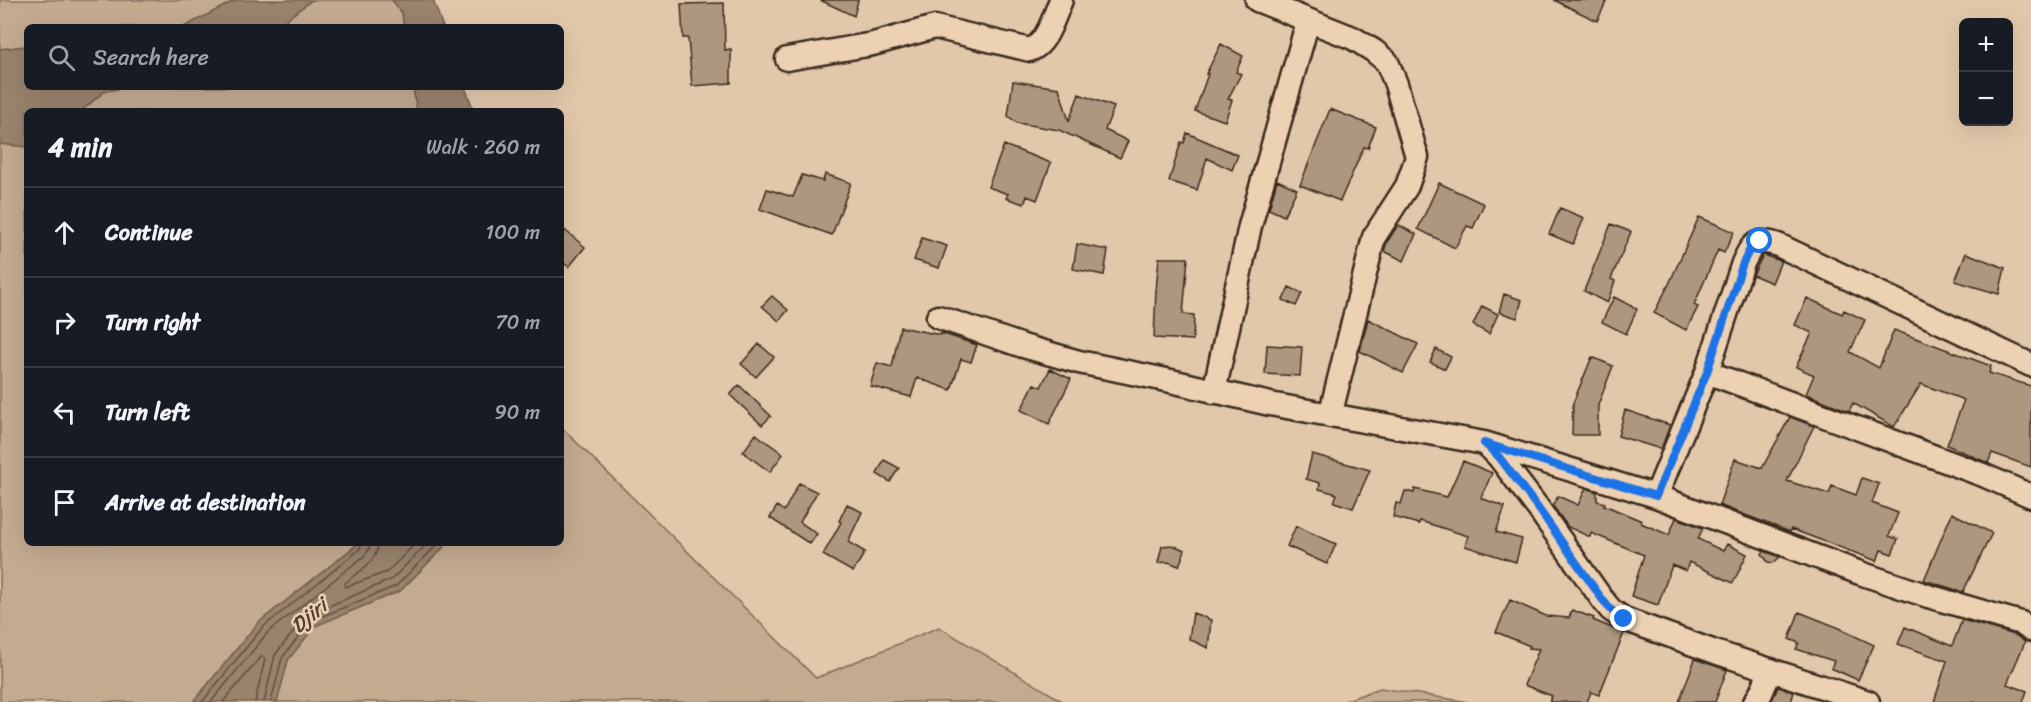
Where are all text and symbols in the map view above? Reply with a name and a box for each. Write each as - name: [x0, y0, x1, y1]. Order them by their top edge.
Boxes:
- map controls: [1959, 18, 2013, 126]
- button: +: [1959, 18, 2013, 72]
- search box: [24, 24, 564, 90]
- text: Search here: [93, 38, 209, 77]
- icon: search: [45, 41, 78, 74]
- button: −: [1959, 72, 2013, 126]
- text: 4 min: [48, 124, 112, 170]
- text: Walk · 260 m: [426, 130, 540, 165]
- text: Continue: [105, 213, 193, 252]
- text: 100 m: [486, 215, 540, 250]
- icon: ahead: [48, 216, 81, 249]
- route start: [1746, 227, 1772, 253]
- text: Turn right: [105, 303, 200, 342]
- text: 70 m: [495, 305, 540, 340]
- icon: right: [48, 306, 81, 339]
- text: Turn left: [105, 393, 190, 432]
- text: 90 m: [495, 395, 540, 430]
- icon: left: [48, 396, 81, 429]
- text: Arrive at destination: [105, 483, 306, 522]
- icon: arrive: [48, 486, 81, 519]
- water label: Djiri: [282, 586, 340, 643]
- route end: [1610, 605, 1636, 631]

